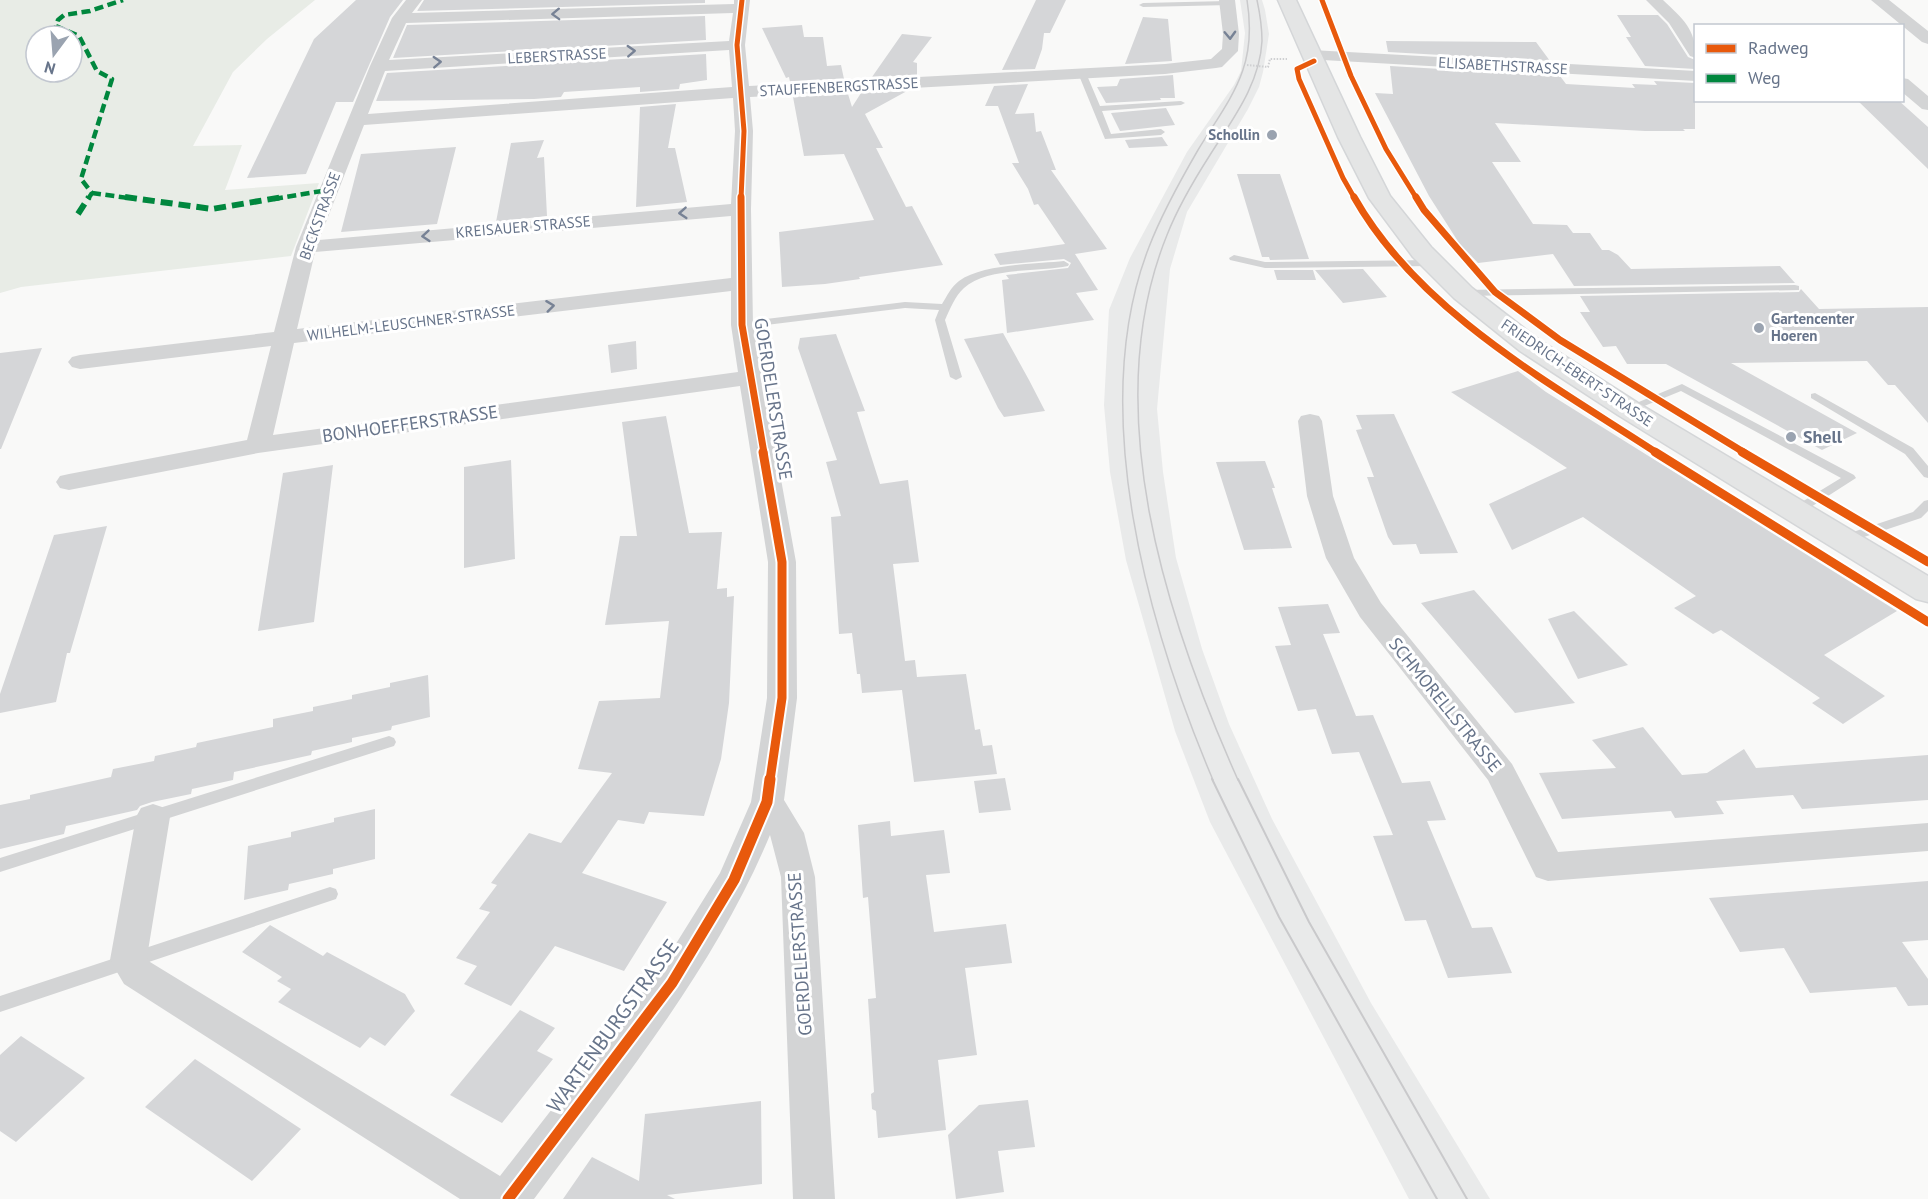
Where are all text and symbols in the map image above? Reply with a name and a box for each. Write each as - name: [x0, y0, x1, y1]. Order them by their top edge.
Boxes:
- one-way arrow: [551, 7, 560, 20]
- north arrow: [24, 24, 84, 84]
- legend: [1694, 24, 1904, 102]
- one-way arrow: [1224, 30, 1237, 39]
- text: Radweg: [1748, 36, 1809, 59]
- street label: LEBERSTRASSE: [507, 43, 607, 68]
- one-way arrow: [627, 45, 636, 58]
- street label: ELISABETHSTRASSE: [1438, 53, 1568, 78]
- one-way arrow: [432, 56, 441, 69]
- text: N: [42, 57, 58, 79]
- text: Weg: [1748, 66, 1781, 89]
- street label: STAUFFENBERGSTRASSE: [759, 73, 919, 100]
- place label: Schollin: [1208, 125, 1260, 144]
- marker: Schollin: [1265, 128, 1279, 142]
- street label: BECKSTRASSE: [295, 169, 344, 262]
- one-way arrow: [678, 206, 687, 219]
- street label: KREISAUER STRASSE: [455, 211, 591, 242]
- one-way arrow: [421, 229, 431, 242]
- street label: WILHELM-LEUSCHNER-STRASSE: [306, 300, 516, 345]
- one-way arrow: [546, 301, 555, 313]
- place label: Gartencenter Hoeren: [1771, 309, 1855, 345]
- street label: FRIEDRICH-EBERT-STRASSE: [1498, 315, 1657, 431]
- street label: GOERDELERSTRASSE: [749, 316, 798, 482]
- marker: Gartencenter Hoeren: [1752, 321, 1766, 335]
- street label: BONHOEFFERSTRASSE: [321, 400, 499, 447]
- place label: Shell: [1803, 425, 1843, 448]
- marker: Shell: [1784, 430, 1798, 444]
- street label: SCHMORELLSTRASSE: [1384, 633, 1507, 777]
- street label: GOERDELERSTRASSE: [782, 872, 817, 1037]
- street label: WARTENBURGSTRASSE: [540, 934, 685, 1118]

